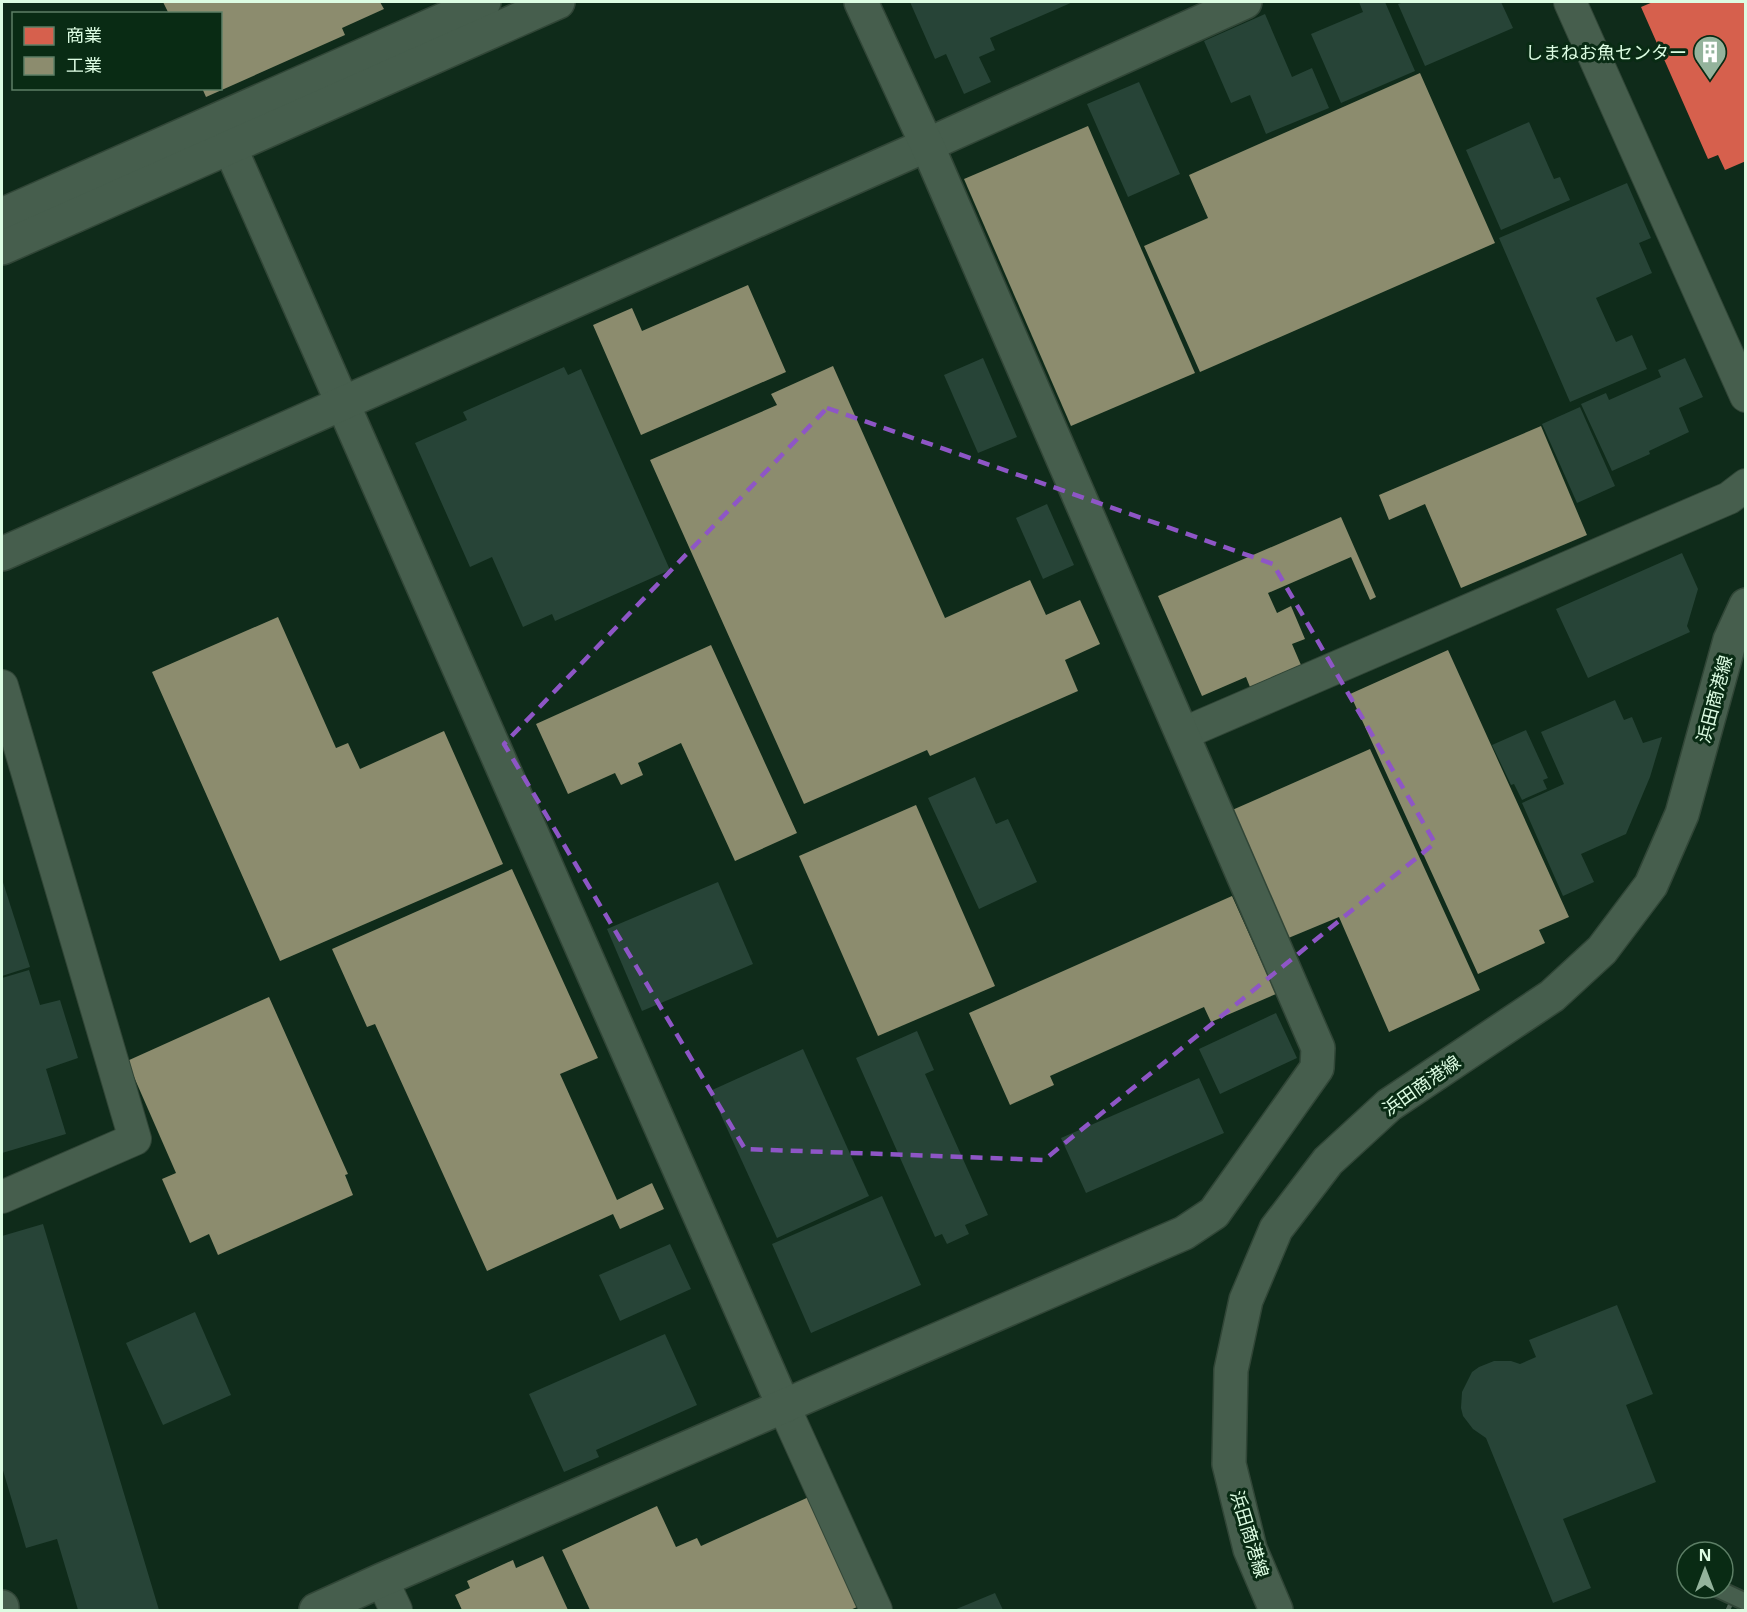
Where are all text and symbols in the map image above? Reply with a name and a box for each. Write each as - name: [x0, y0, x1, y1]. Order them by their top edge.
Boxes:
- legend: [12, 12, 222, 90]
- text: 商業: [66, 23, 102, 47]
- building icon: しまねお魚センター: [1692, 34, 1728, 81]
- place label: しまねお魚センター: [1525, 40, 1687, 64]
- text: 工業: [66, 53, 102, 77]
- street label: 浜田商港線: [1691, 652, 1737, 746]
- street label: 浜田商港線: [1377, 1049, 1465, 1121]
- street label: 浜田商港線: [1225, 1487, 1275, 1581]
- north arrow: [1675, 1540, 1735, 1600]
- text: N: [1698, 1544, 1712, 1566]

